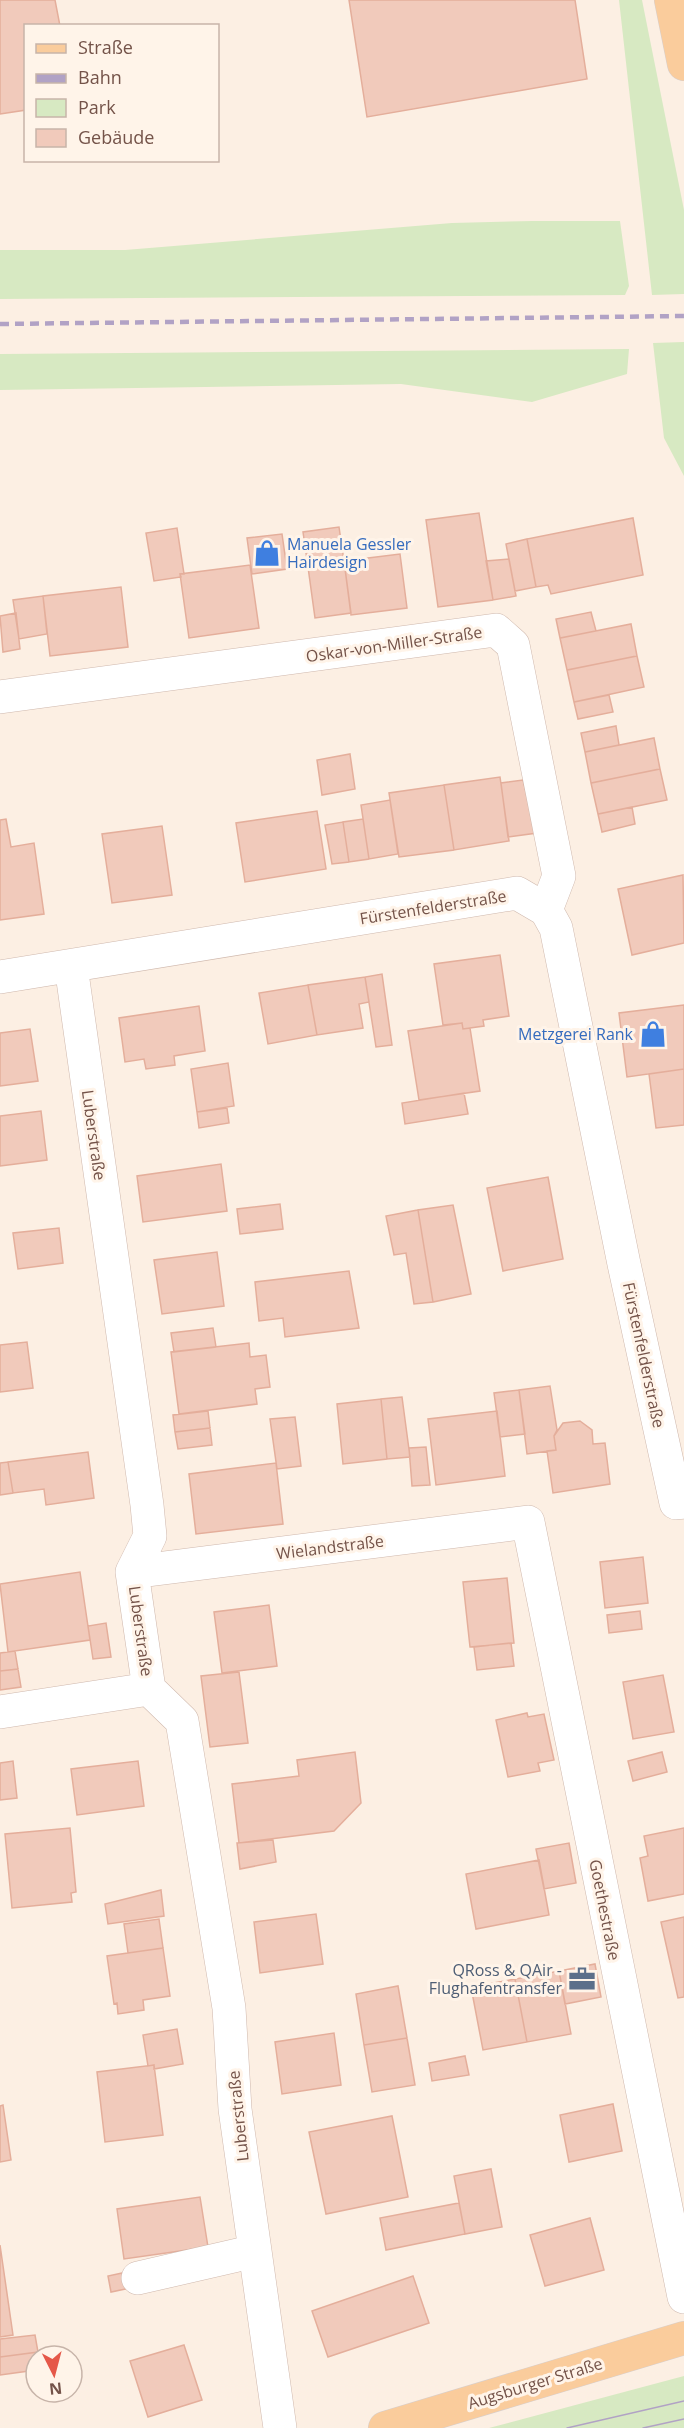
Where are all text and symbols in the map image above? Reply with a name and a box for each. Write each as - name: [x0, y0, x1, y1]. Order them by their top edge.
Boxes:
- legend: [24, 24, 219, 162]
- text: Straße: [78, 35, 133, 59]
- text: Bahn: [78, 65, 122, 89]
- text: Park: [78, 95, 116, 119]
- text: Gebäude: [78, 125, 154, 149]
- place label: Manuela Gessler Hairdesign: [287, 533, 412, 573]
- shop icon: Manuela Gessler Hairdesign: [252, 538, 282, 568]
- street label: Oskar-von-Miller-Straße: [304, 621, 484, 667]
- street label: Fürstenfelderstraße: [358, 885, 508, 929]
- shop icon: Metzgerei Rank: [638, 1019, 668, 1049]
- place label: Metzgerei Rank: [518, 1023, 634, 1045]
- street label: Luberstraße: [77, 1088, 111, 1182]
- street label: Fürstenfelderstraße: [618, 1280, 670, 1430]
- street label: Wielandstraße: [275, 1529, 385, 1565]
- street label: Luberstraße: [124, 1584, 158, 1678]
- street label: Goethestraße: [584, 1858, 626, 1962]
- place label: QRoss & QAir - Flughafentransfer: [429, 1959, 562, 1999]
- office icon: QRoss & QAir - Flughafentransfer: [567, 1964, 597, 1994]
- street label: Luberstraße: [222, 2069, 254, 2162]
- north arrow: [24, 2344, 84, 2404]
- street label: Augsburger Straße: [465, 2352, 605, 2414]
- text: N: [48, 2377, 63, 2401]

